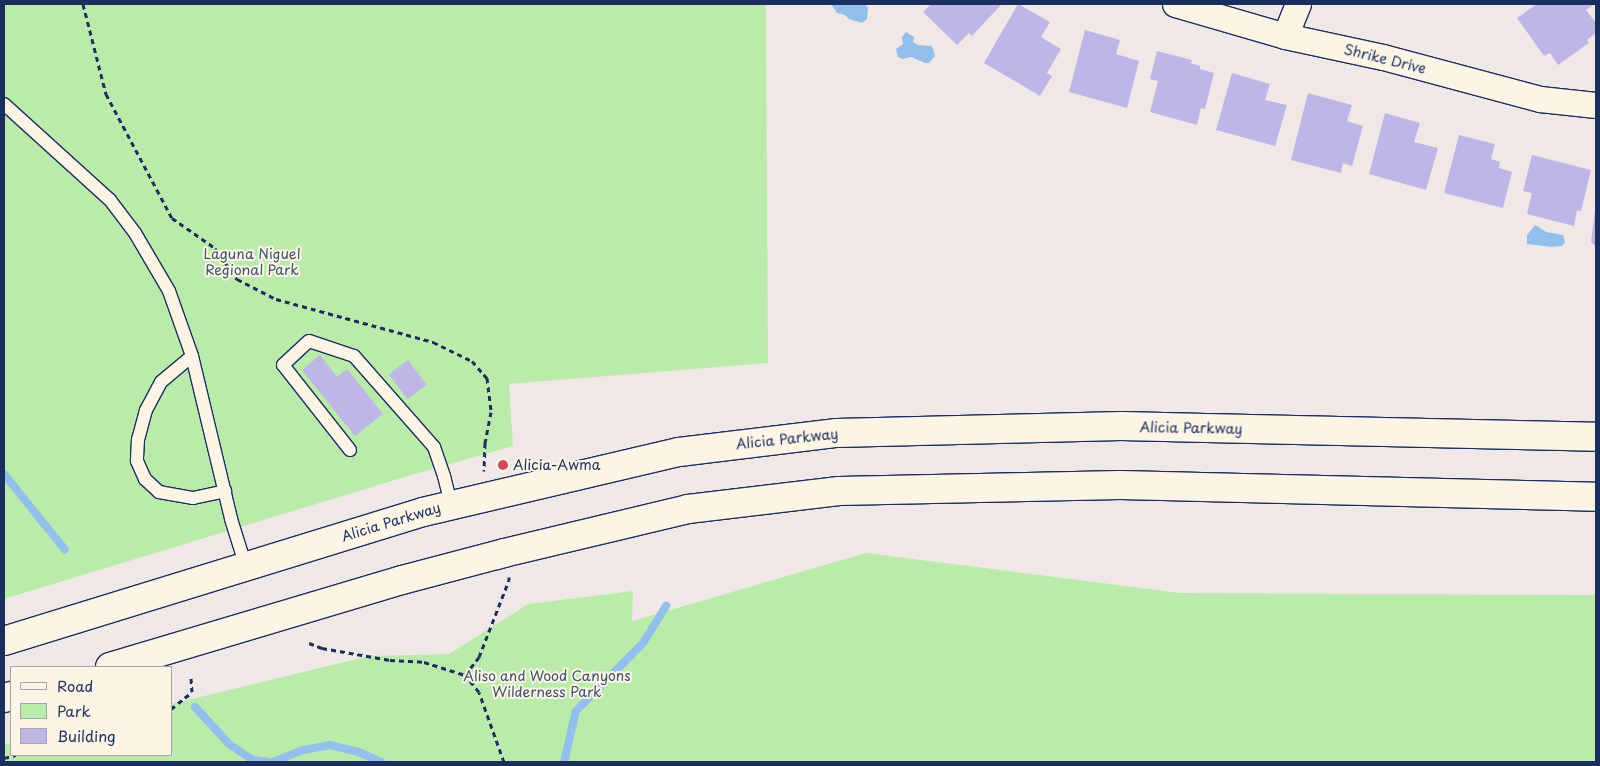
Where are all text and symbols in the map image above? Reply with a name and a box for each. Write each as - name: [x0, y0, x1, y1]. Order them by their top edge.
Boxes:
- street label: Shrike Drive: [1342, 41, 1428, 77]
- park label: Laguna Niguel Regional Park: [204, 246, 300, 278]
- street label: Alicia Parkway: [1140, 419, 1242, 437]
- street label: Alicia Parkway: [735, 425, 839, 453]
- place label: Alicia-Awma: [513, 457, 600, 473]
- marker: Alicia-Awma: [497, 459, 509, 471]
- street label: Alicia Parkway: [340, 499, 442, 545]
- legend: [10, 666, 172, 756]
- park label: Aliso and Wood Canyons Wilderness Park: [463, 668, 631, 700]
- text: Road: [57, 674, 93, 697]
- text: Park: [57, 699, 91, 722]
- text: Building: [57, 724, 116, 747]

